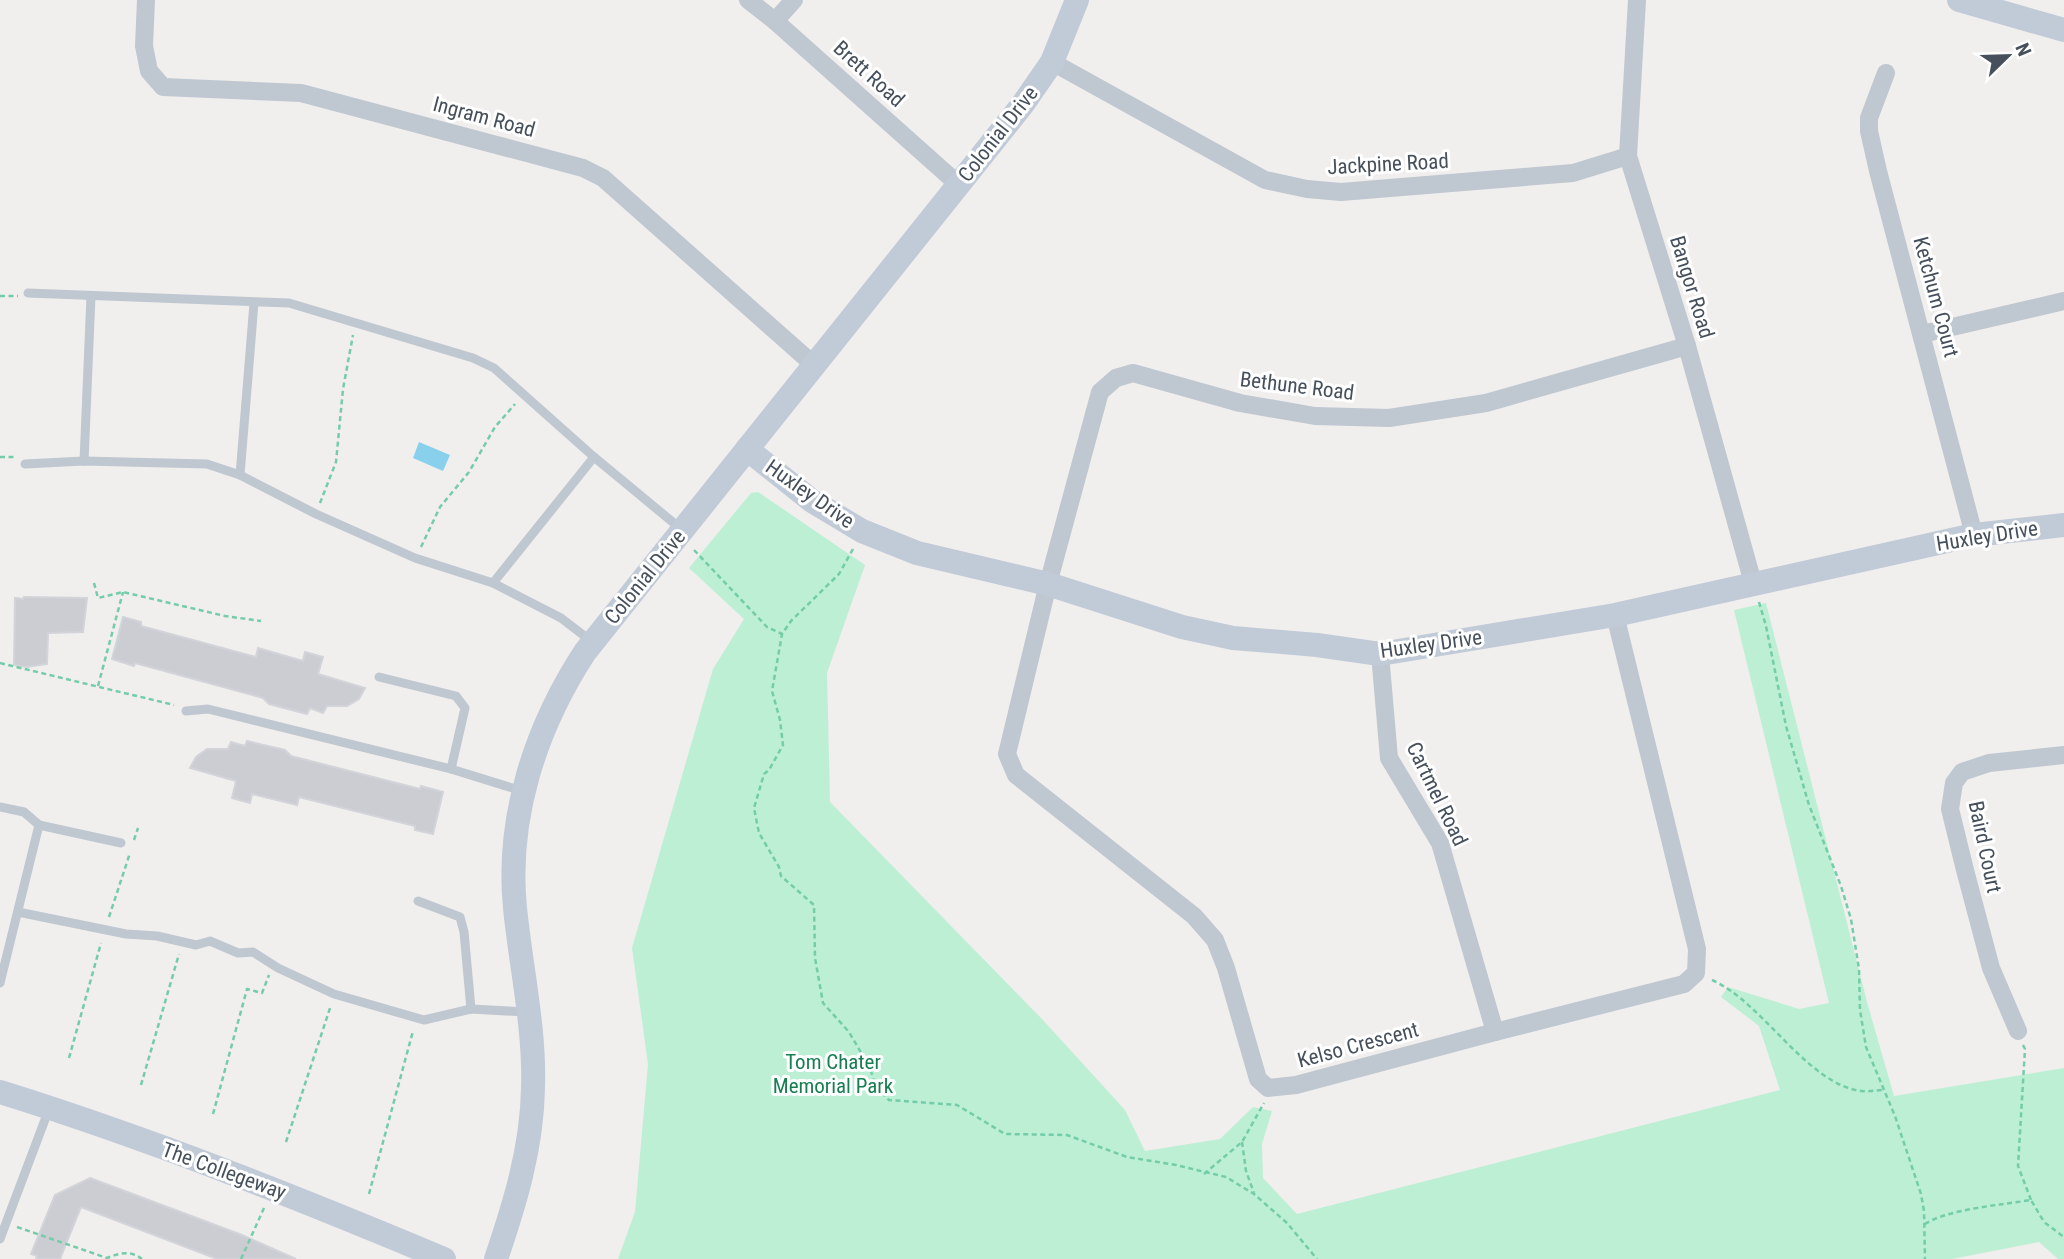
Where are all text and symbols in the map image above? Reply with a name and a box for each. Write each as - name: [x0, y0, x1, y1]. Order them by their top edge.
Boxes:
- north arrow: [1973, 21, 2043, 91]
- street label: Brett Road: [829, 36, 909, 112]
- text: N: [2010, 40, 2036, 59]
- street label: Colonial Drive: [953, 81, 1043, 186]
- street label: Ingram Road: [430, 92, 538, 142]
- street label: Jackpine Road: [1327, 149, 1449, 179]
- street label: Bangor Road: [1665, 233, 1719, 341]
- street label: Ketchum Court: [1908, 234, 1964, 360]
- street label: Bethune Road: [1239, 367, 1355, 405]
- street label: Huxley Drive: [761, 455, 859, 533]
- street label: Huxley Drive: [1935, 516, 2040, 556]
- street label: Colonial Drive: [600, 525, 690, 629]
- street label: Huxley Drive: [1379, 625, 1484, 663]
- street label: Cartmel Road: [1402, 738, 1472, 850]
- street label: Baird Court: [1964, 799, 2006, 895]
- street label: Kelso Crescent: [1295, 1017, 1421, 1073]
- park label: Tom Chater Memorial Park: [773, 1050, 894, 1098]
- street label: The Collegeway: [159, 1137, 289, 1205]

